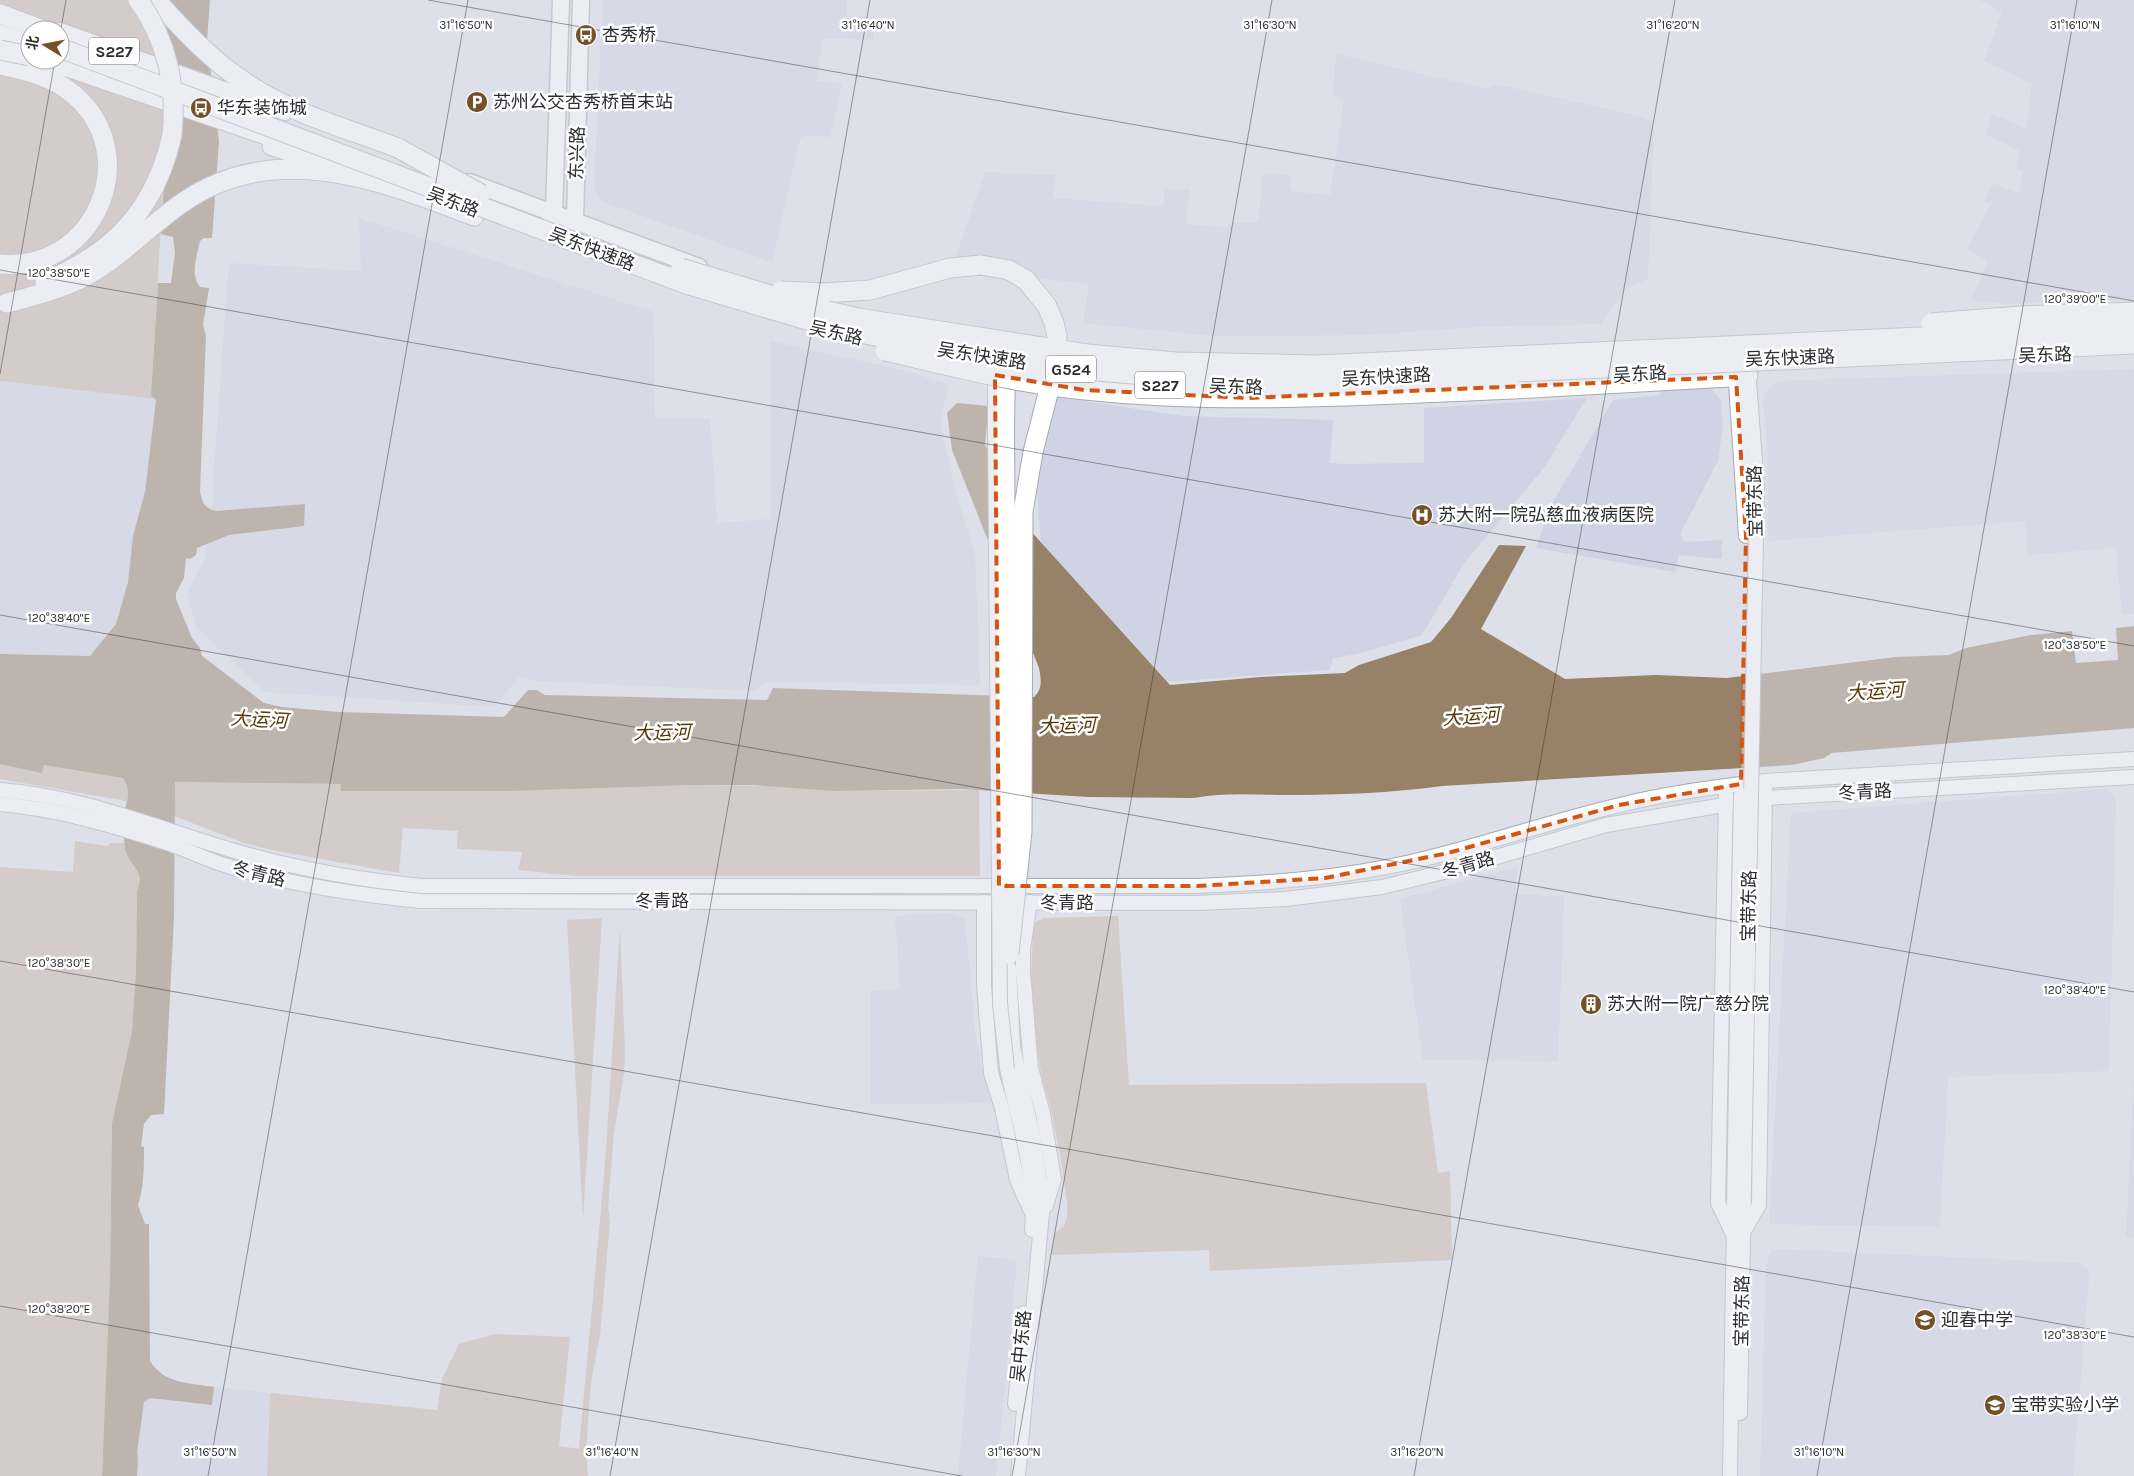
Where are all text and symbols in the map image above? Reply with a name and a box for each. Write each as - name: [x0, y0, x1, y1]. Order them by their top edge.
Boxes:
- text: 31°16'50"N: [439, 18, 493, 32]
- text: 31°16'40"N: [841, 18, 895, 32]
- text: 31°16'30"N: [1243, 18, 1297, 32]
- text: 31°16'20"N: [1646, 18, 1700, 32]
- text: 31°16'10"N: [2050, 18, 2100, 32]
- north arrow: [20, 20, 70, 70]
- bus stop icon: 杏秀桥: [574, 23, 598, 47]
- place label: 杏秀桥: [602, 24, 656, 46]
- text: 北: [23, 34, 42, 51]
- road number: S227: [89, 37, 139, 64]
- parking icon: 苏州公交杏秀桥首末站: [465, 90, 489, 114]
- place label: 苏州公交杏秀桥首末站: [493, 91, 673, 113]
- bus stop icon: 华东装饰城: [189, 96, 213, 120]
- place label: 华东装饰城: [217, 97, 307, 119]
- street label: 东兴路: [565, 126, 589, 180]
- street label: 吴东路: [424, 182, 482, 222]
- street label: 吴东快速路: [546, 223, 638, 275]
- text: 120°38'50"E: [28, 266, 90, 280]
- text: 120°39'00"E: [2044, 292, 2106, 306]
- street label: 吴东路: [807, 316, 865, 350]
- street label: 吴东快速路: [936, 338, 1028, 374]
- street label: 吴东路: [2018, 343, 2072, 367]
- street label: 吴东快速路: [1745, 345, 1835, 371]
- road number: G524: [1046, 356, 1096, 382]
- street label: 吴东路: [1612, 362, 1668, 386]
- street label: 吴东快速路: [1340, 364, 1432, 390]
- road number: S227: [1135, 372, 1185, 398]
- street label: 吴东路: [1209, 375, 1263, 399]
- street label: 宝带东路: [1743, 465, 1767, 537]
- hospital icon: 苏大附一院弘慈血液病医院: [1410, 503, 1434, 527]
- place label: 苏大附一院弘慈血液病医院: [1438, 504, 1654, 526]
- text: 120°38'40"E: [28, 611, 90, 625]
- text: 120°38'50"E: [2044, 638, 2106, 652]
- water label: 大运河: [1846, 679, 1908, 705]
- water label: 大运河: [1442, 704, 1504, 730]
- water label: 大运河: [230, 708, 292, 733]
- water label: 大运河: [1038, 714, 1100, 737]
- water label: 大运河: [633, 721, 695, 744]
- street label: 冬青路: [1837, 780, 1893, 804]
- street label: 冬青路: [1439, 847, 1497, 883]
- street label: 冬青路: [230, 857, 288, 891]
- street label: 宝带东路: [1737, 870, 1761, 942]
- street label: 冬青路: [635, 890, 689, 912]
- street label: 冬青路: [1040, 892, 1094, 914]
- text: 120°38'30"E: [28, 956, 90, 970]
- text: 120°38'40"E: [2044, 983, 2106, 997]
- building icon: 苏大附一院广慈分院: [1579, 992, 1603, 1016]
- place label: 苏大附一院广慈分院: [1607, 993, 1769, 1015]
- street label: 宝带东路: [1730, 1275, 1754, 1347]
- text: 120°38'20"E: [28, 1302, 90, 1316]
- school or university icon: 迎春中学: [1913, 1308, 1937, 1332]
- street label: 吴中东路: [1006, 1309, 1036, 1383]
- place label: 迎春中学: [1941, 1309, 2013, 1331]
- text: 120°38'30"E: [2044, 1328, 2106, 1342]
- school or university icon: 宝带实验小学: [1983, 1393, 2007, 1417]
- place label: 宝带实验小学: [2011, 1394, 2119, 1416]
- text: 31°16'50"N: [183, 1445, 237, 1459]
- text: 31°16'40"N: [585, 1445, 639, 1459]
- text: 31°16'30"N: [987, 1445, 1041, 1459]
- text: 31°16'20"N: [1390, 1445, 1444, 1459]
- text: 31°16'10"N: [1794, 1445, 1844, 1459]

